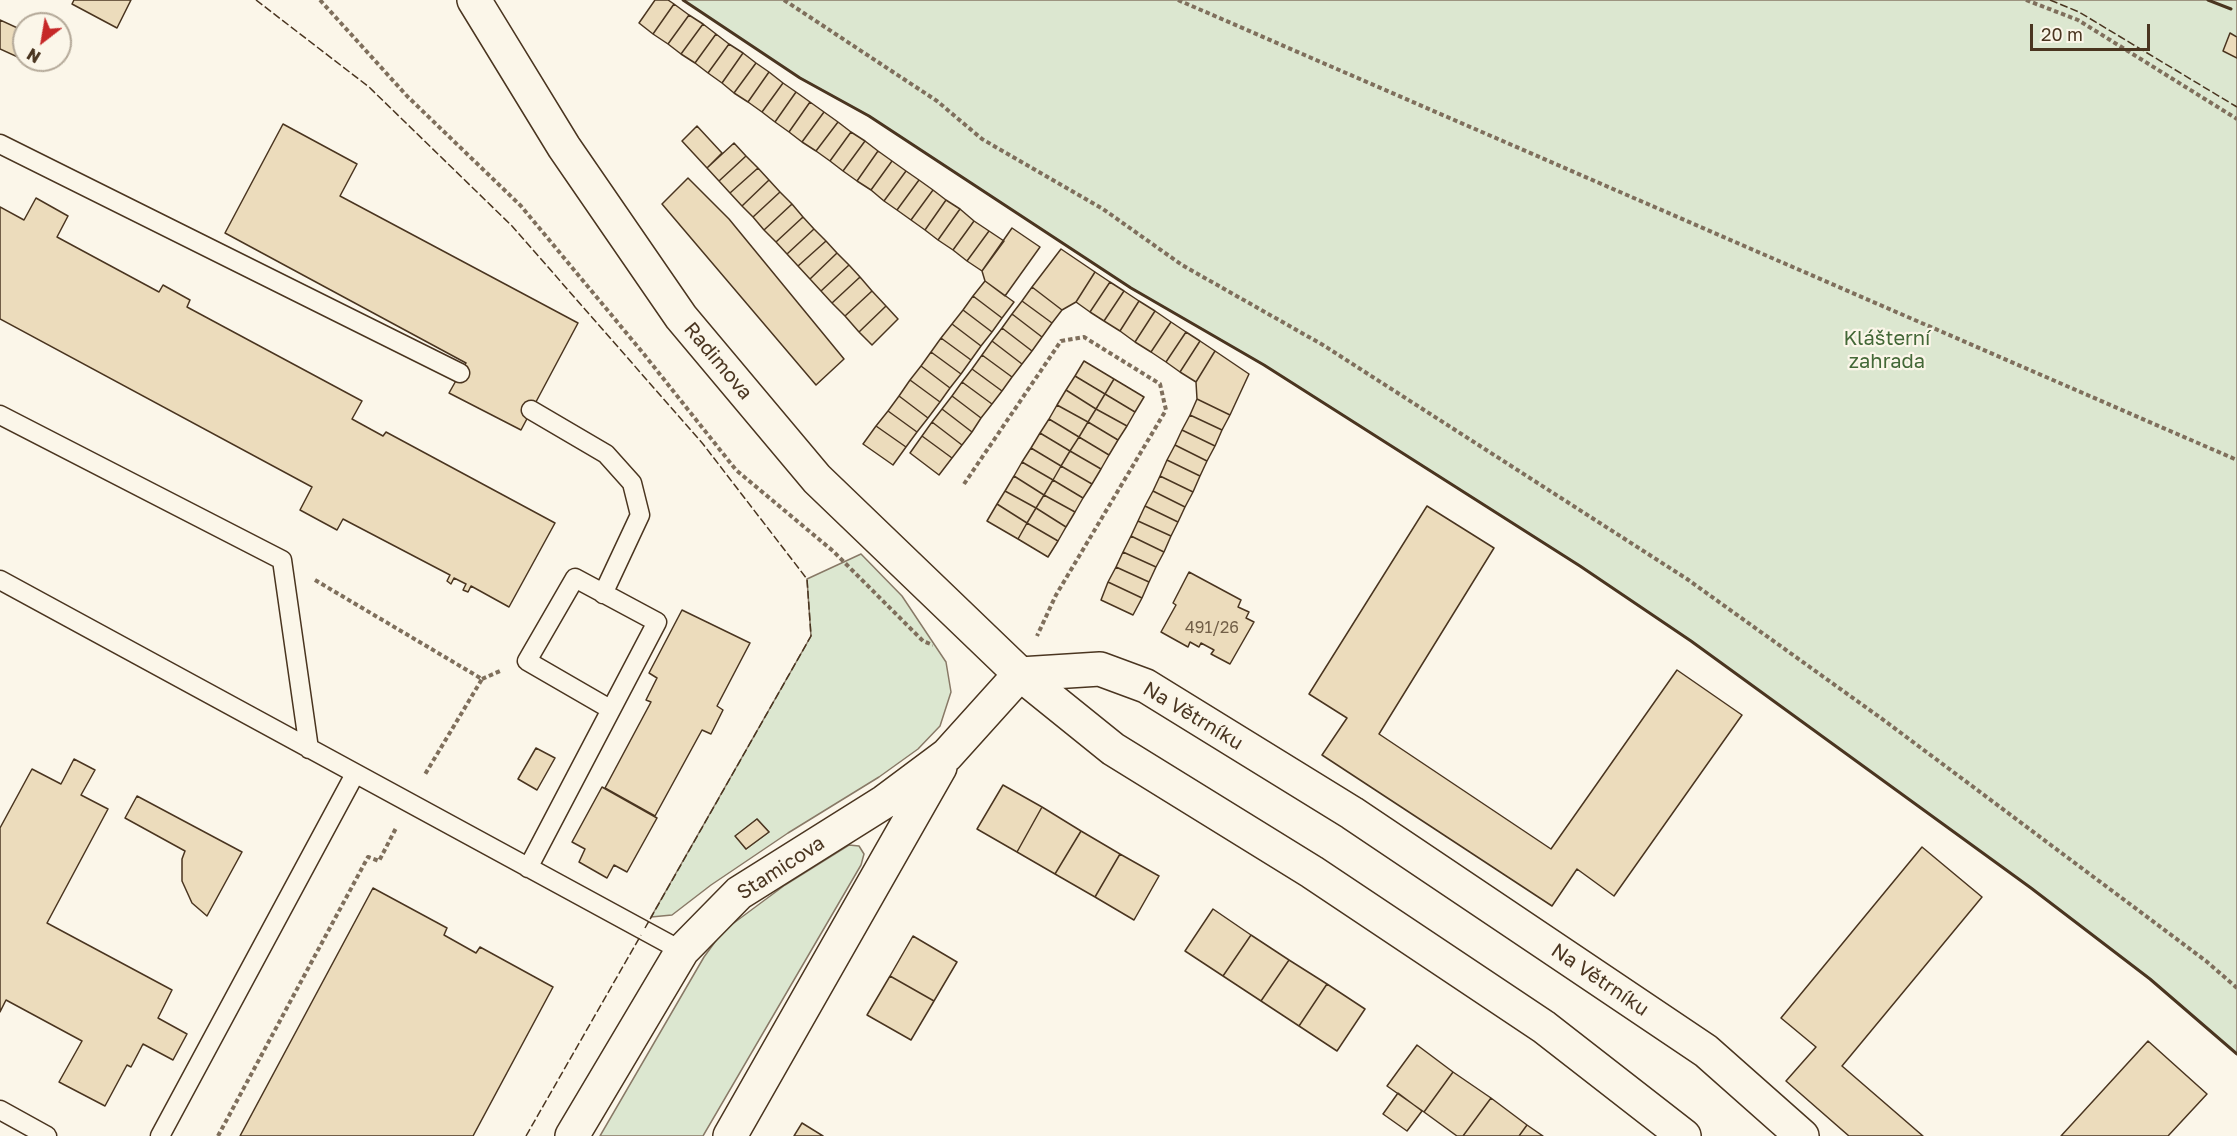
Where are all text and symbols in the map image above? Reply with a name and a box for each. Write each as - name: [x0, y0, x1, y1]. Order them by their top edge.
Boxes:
- north arrow: [12, 12, 72, 72]
- scale bar: [2033, 12, 2153, 50]
- text: 20 m: [2041, 23, 2083, 45]
- text: N: [23, 44, 44, 67]
- street label: Radimova: [679, 317, 757, 405]
- park label: Klášterní zahrada: [1844, 327, 1930, 374]
- house number: 491/26: [1185, 618, 1239, 638]
- street label: Na Větrníku: [1139, 677, 1247, 755]
- street label: Stamicova: [733, 831, 829, 905]
- street label: Na Větrníku: [1547, 939, 1653, 1021]

